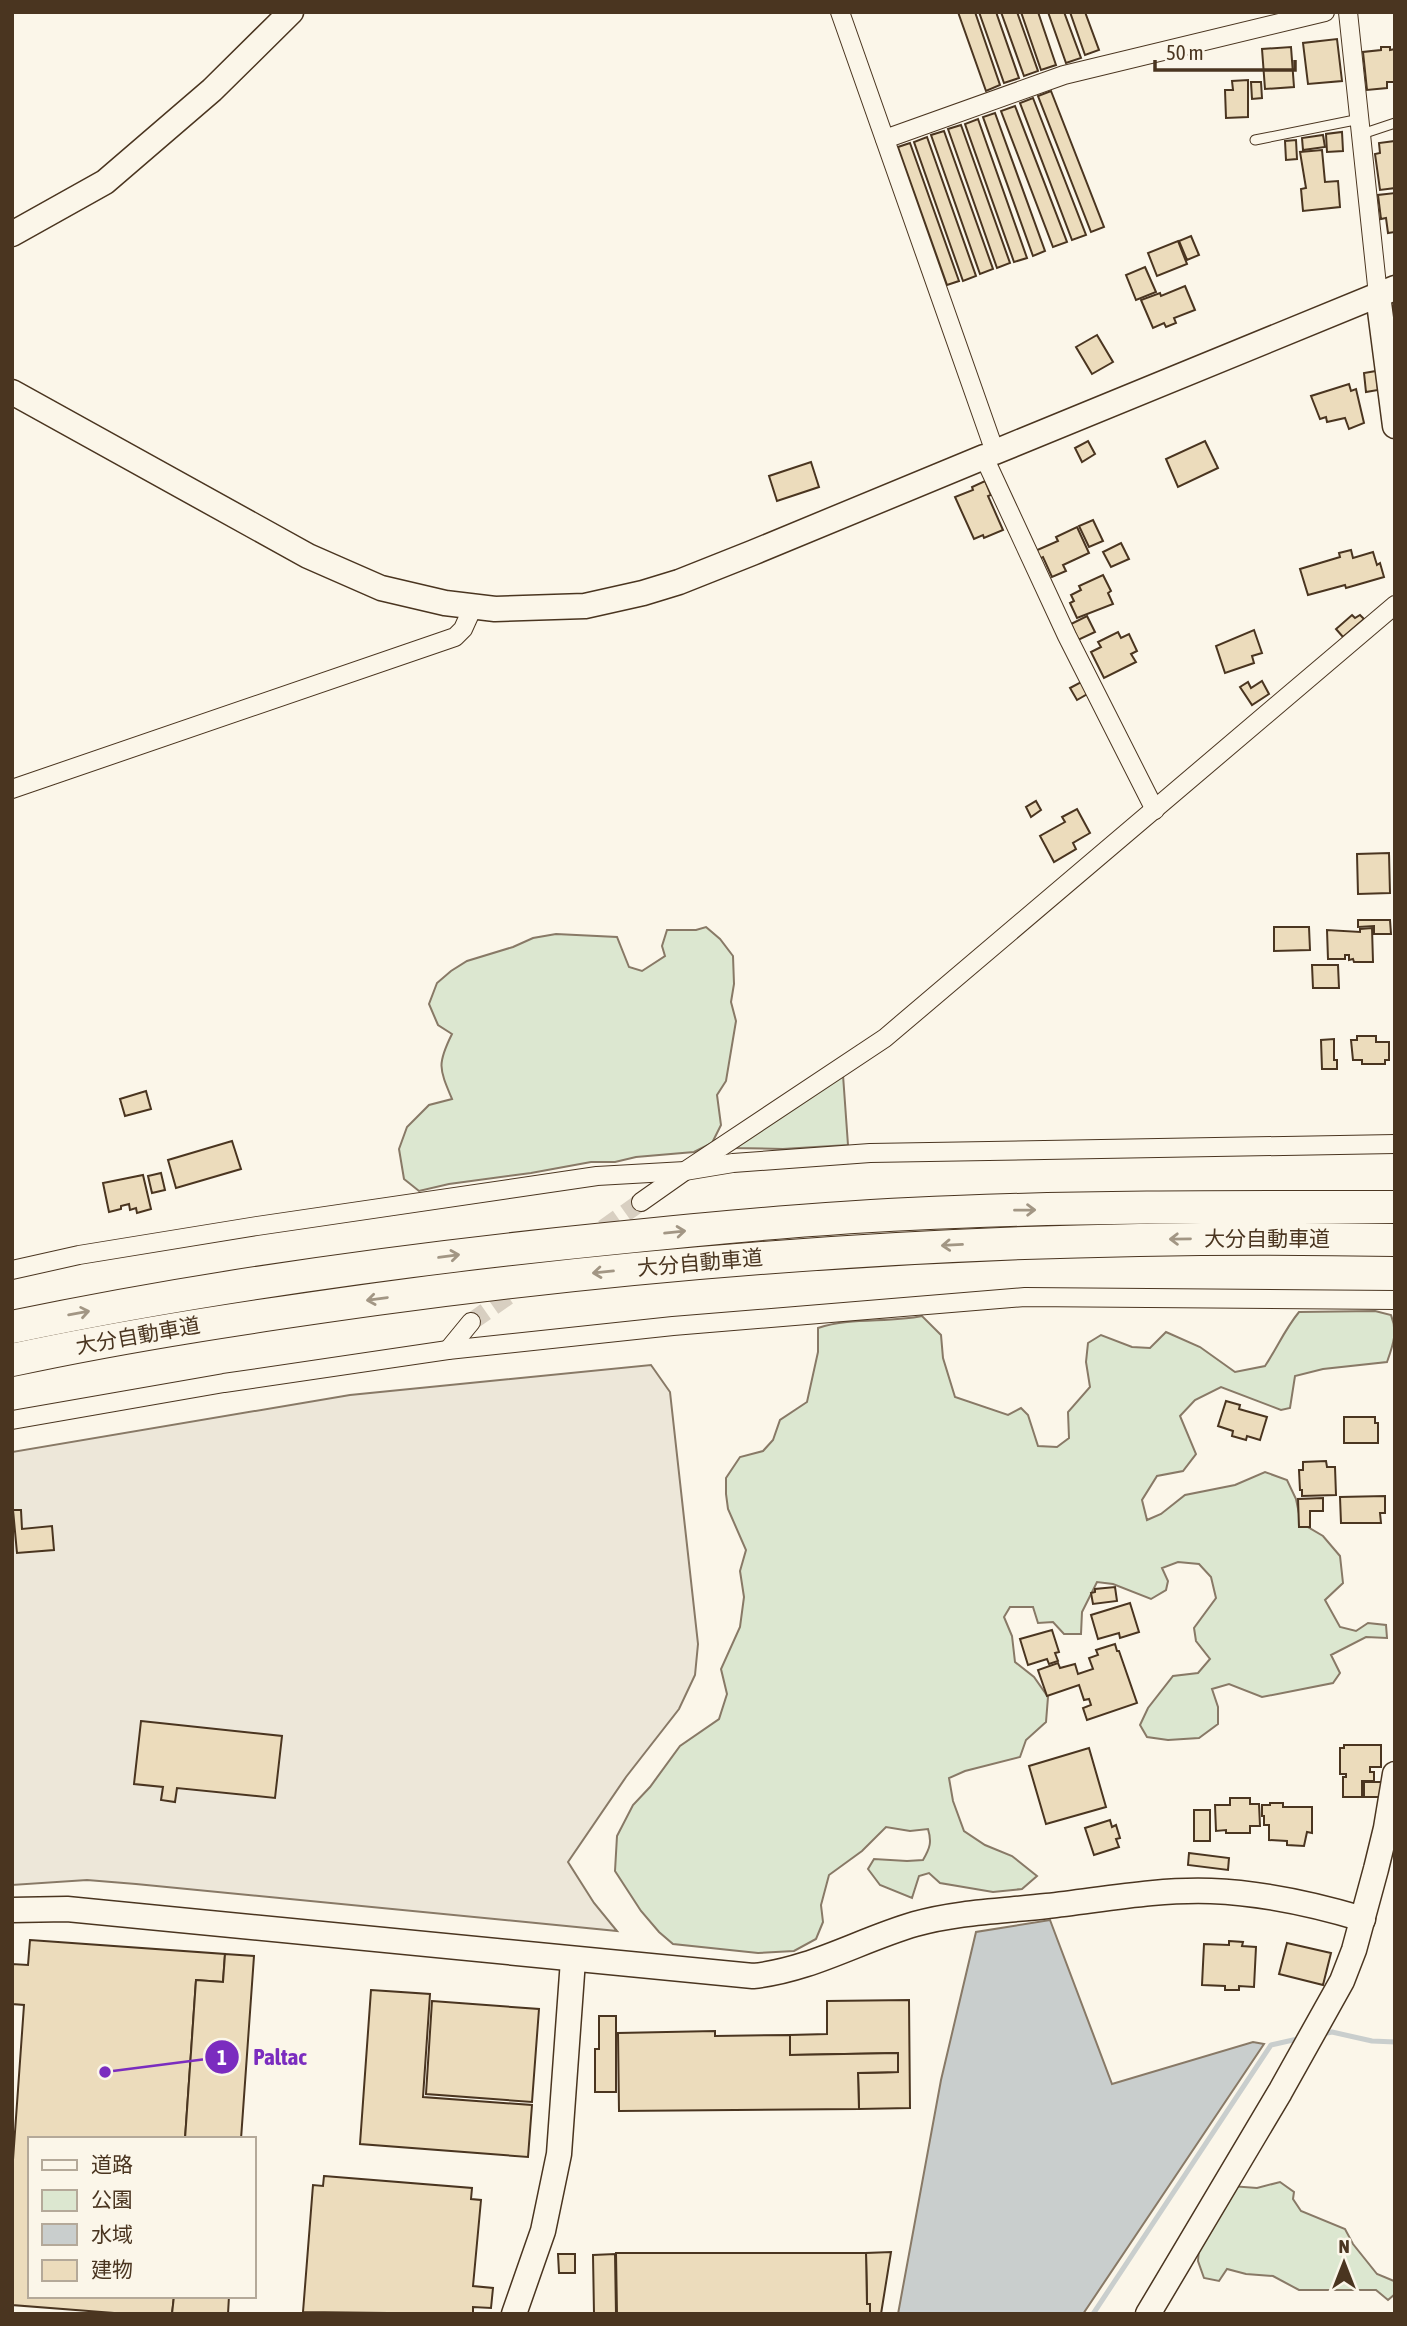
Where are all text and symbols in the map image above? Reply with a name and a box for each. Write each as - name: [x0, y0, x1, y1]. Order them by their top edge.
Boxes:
- scale bar: [1155, 28, 1295, 72]
- text: 50 m: [1166, 40, 1204, 64]
- one-way arrow: [1013, 1203, 1036, 1217]
- one-way arrow: [664, 1225, 686, 1238]
- street label: 大分自動車道: [1204, 1226, 1330, 1250]
- one-way arrow: [1168, 1232, 1191, 1245]
- one-way arrow: [941, 1239, 964, 1252]
- street label: 大分自動車道: [636, 1245, 764, 1279]
- one-way arrow: [437, 1250, 460, 1263]
- one-way arrow: [592, 1266, 615, 1279]
- one-way arrow: [367, 1293, 389, 1306]
- one-way arrow: [67, 1306, 90, 1320]
- street label: 大分自動車道: [74, 1312, 202, 1358]
- callout: Paltac: [205, 2035, 321, 2079]
- text: Paltac: [253, 2044, 307, 2070]
- text: 1: [217, 2045, 227, 2069]
- legend: [28, 2137, 256, 2298]
- text: 道路: [91, 2152, 133, 2176]
- text: 公園: [91, 2187, 133, 2211]
- text: 水域: [91, 2222, 133, 2246]
- north arrow: [1309, 2228, 1379, 2298]
- text: N: [1338, 2235, 1350, 2257]
- text: 建物: [91, 2257, 133, 2281]

